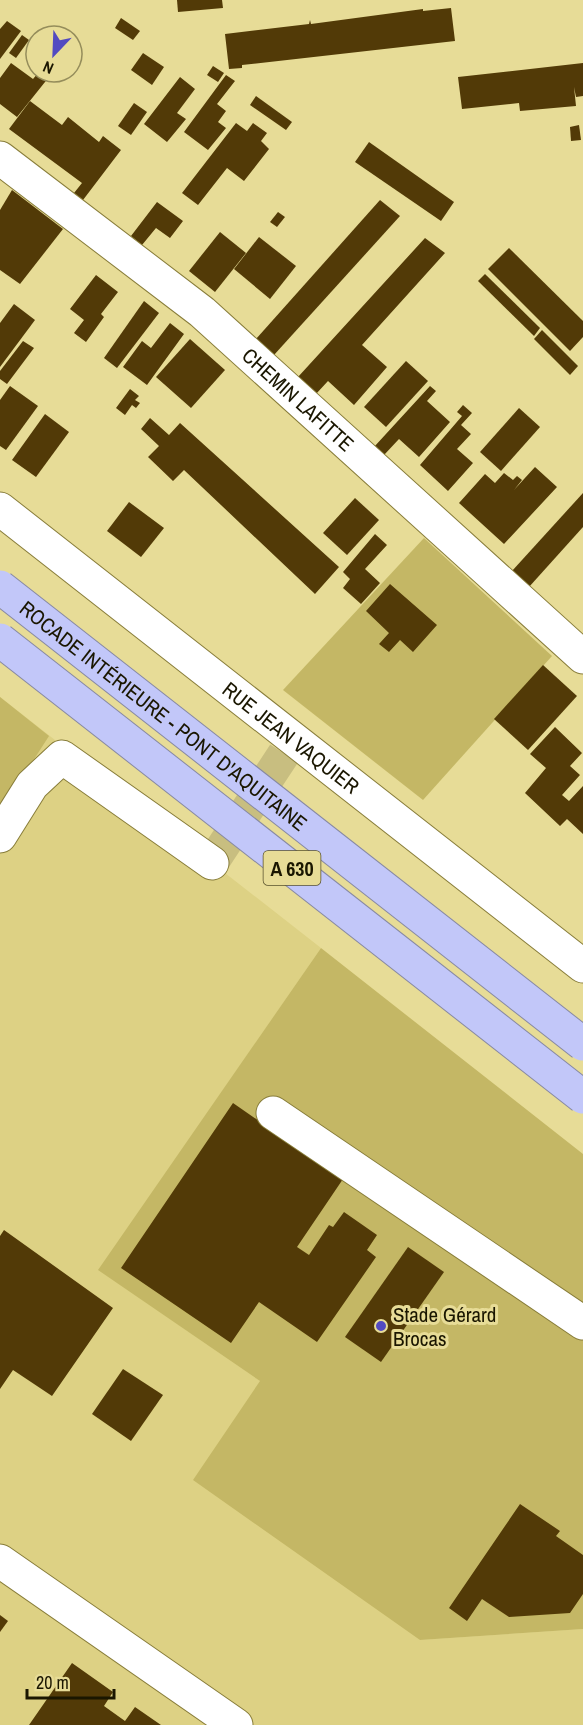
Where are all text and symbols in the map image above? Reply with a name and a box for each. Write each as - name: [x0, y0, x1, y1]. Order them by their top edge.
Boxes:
- north arrow: [24, 24, 84, 84]
- text: N: [39, 56, 57, 80]
- street label: CHEMIN LAFITTE: [236, 341, 361, 458]
- street label: ROCADE INTÉRIEURE - PONT D'AQUITAINE: [14, 593, 314, 837]
- street label: RUE JEAN VAQUIER: [217, 675, 366, 800]
- road number: A 630: [264, 851, 320, 885]
- place label: Stade Gérard Brocas: [393, 1300, 496, 1353]
- marker: Stade Gérard Brocas: [374, 1319, 388, 1333]
- scale bar: [27, 1662, 114, 1700]
- text: 20 m: [36, 1670, 69, 1695]

